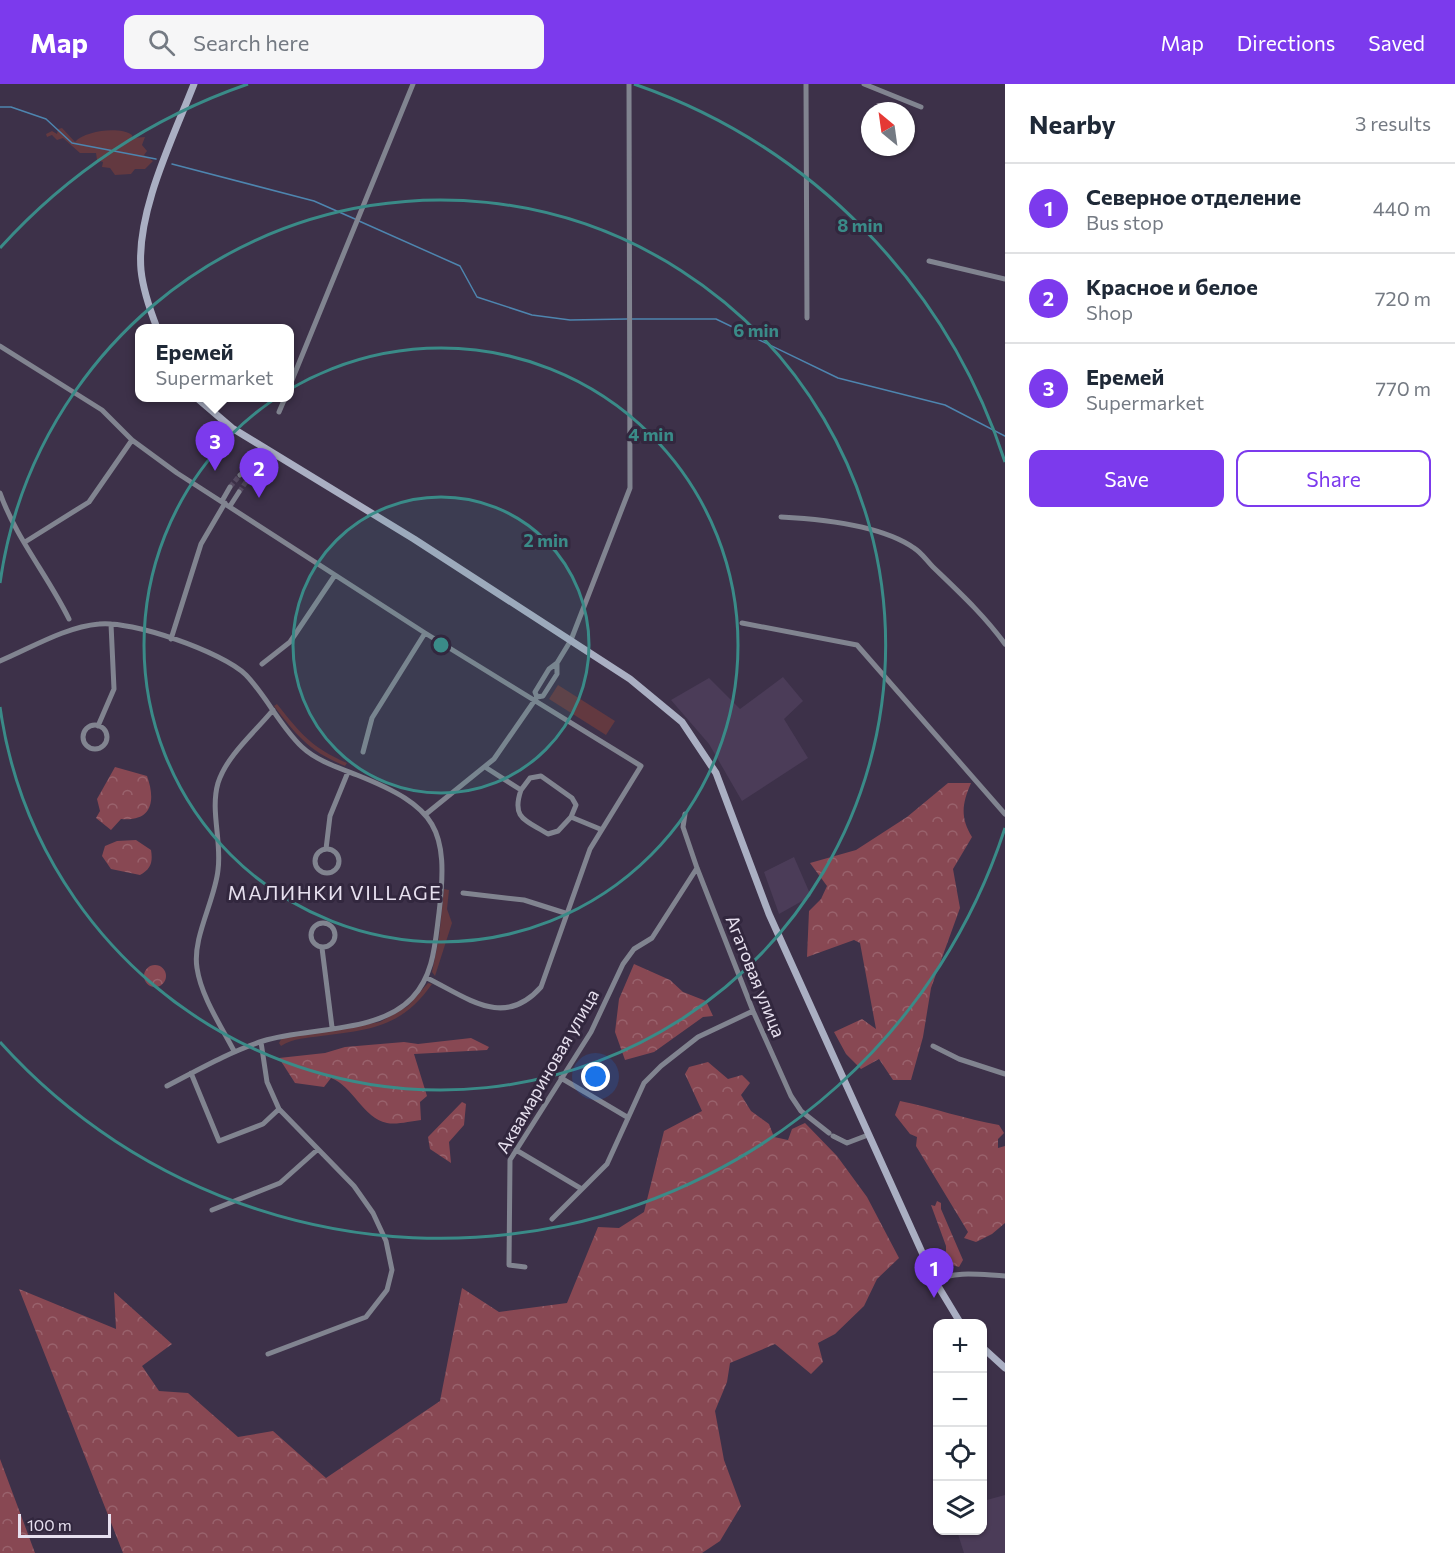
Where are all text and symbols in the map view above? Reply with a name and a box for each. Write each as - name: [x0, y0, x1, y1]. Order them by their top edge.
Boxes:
- search box: [124, 15, 544, 69]
- text: Map: [30, 25, 88, 59]
- icon: search: [145, 26, 178, 59]
- text: Search here: [193, 29, 309, 56]
- text: Map: [1161, 30, 1204, 55]
- text: Directions: [1237, 30, 1335, 55]
- text: Saved: [1368, 30, 1425, 55]
- north arrow: [861, 102, 915, 156]
- text: Nearby: [1029, 108, 1116, 139]
- text: 3 results: [1355, 111, 1431, 135]
- text: Северное отделение: [1086, 183, 1301, 210]
- text: 1: [1044, 196, 1053, 220]
- text: 440 m: [1373, 196, 1431, 220]
- text: Bus stop: [1086, 210, 1164, 234]
- text: 8 min: [837, 214, 883, 236]
- text: Красное и белое: [1086, 273, 1258, 300]
- text: 2: [1043, 286, 1054, 310]
- text: 720 m: [1375, 286, 1431, 310]
- text: Shop: [1086, 300, 1133, 324]
- text: 6 min: [733, 319, 779, 341]
- popup: [135, 324, 294, 402]
- text: Еремей: [155, 338, 234, 365]
- text: Еремей: [1086, 363, 1164, 390]
- text: Supermarket: [155, 365, 274, 389]
- text: 3: [1043, 376, 1054, 400]
- text: 770 m: [1376, 376, 1431, 400]
- text: Supermarket: [1086, 390, 1204, 414]
- pin: 3: [196, 422, 234, 471]
- text: 4 min: [628, 423, 674, 445]
- pin: 2: [240, 448, 278, 498]
- button: Save: [1029, 450, 1224, 507]
- button: Share: [1236, 450, 1431, 507]
- text: 2 min: [524, 529, 568, 551]
- centre of rings: [431, 635, 451, 655]
- district label: МАЛИНКИ VILLAGE: [228, 880, 442, 904]
- street label: Агатовая улица: [721, 912, 791, 1040]
- street label: Аквамариновая улица: [491, 985, 603, 1157]
- your location: [581, 1062, 610, 1091]
- pin: 1: [914, 1248, 954, 1298]
- map controls: [933, 1319, 987, 1535]
- button: +: [933, 1319, 987, 1373]
- button: −: [933, 1373, 987, 1427]
- button: locate: [933, 1427, 987, 1481]
- button: layers: [933, 1481, 987, 1535]
- scale bar: [18, 1511, 111, 1538]
- text: 100 m: [27, 1515, 72, 1534]

